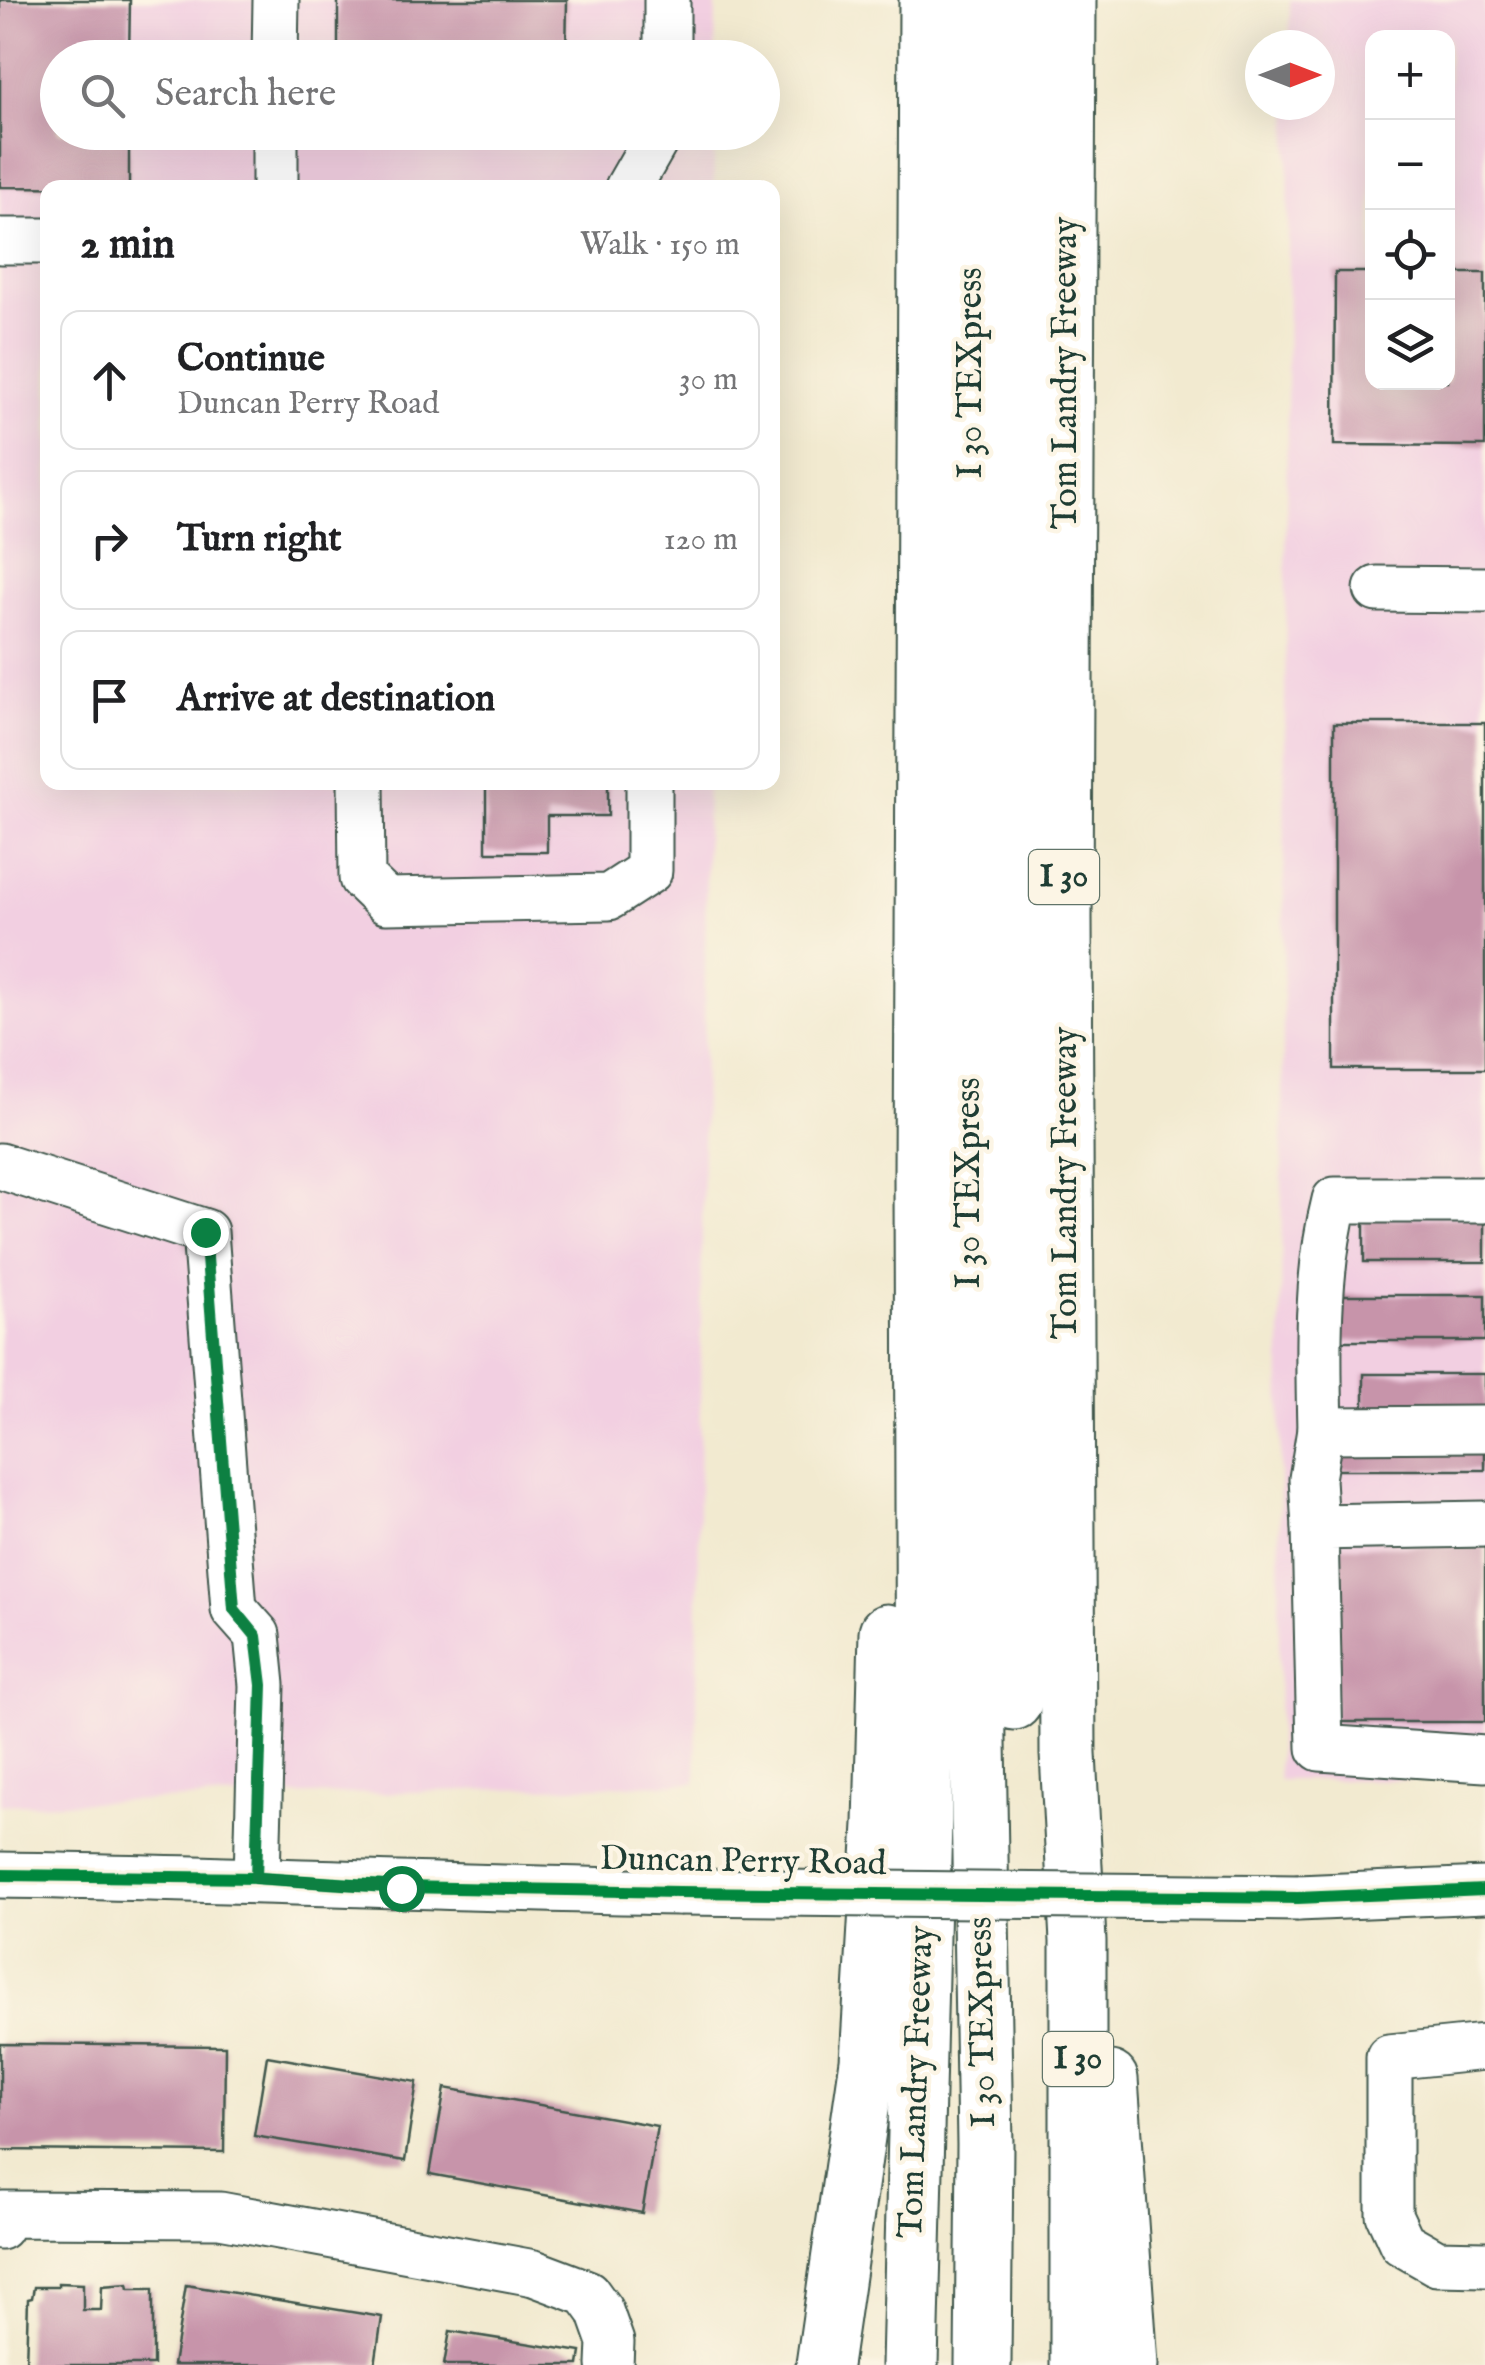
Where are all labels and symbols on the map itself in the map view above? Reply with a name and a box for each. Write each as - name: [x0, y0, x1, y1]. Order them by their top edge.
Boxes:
- north arrow: [1245, 30, 1335, 120]
- street label: Tom Landry Freeway: [1044, 216, 1089, 529]
- street label: I 30 TEXpress: [949, 267, 994, 479]
- road number: I 30: [1029, 850, 1099, 904]
- street label: Tom Landry Freeway: [1044, 1026, 1089, 1339]
- street label: I 30 TEXpress: [947, 1077, 992, 1289]
- route end: [183, 1210, 229, 1256]
- street label: Duncan Perry Road: [599, 1837, 887, 1887]
- route start: [379, 1866, 425, 1912]
- street label: I 30 TEXpress: [959, 1916, 1007, 2128]
- street label: Tom Landry Freeway: [889, 1924, 945, 2239]
- road number: I 30: [1043, 2032, 1113, 2086]

